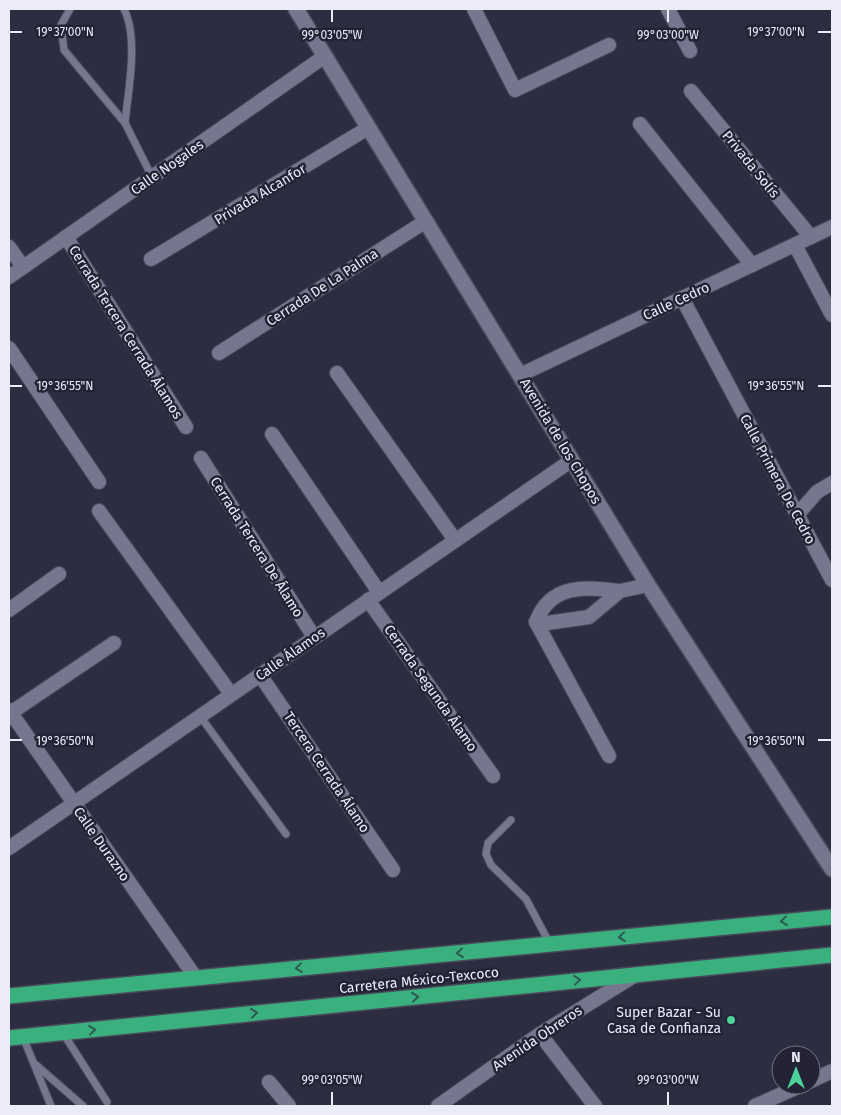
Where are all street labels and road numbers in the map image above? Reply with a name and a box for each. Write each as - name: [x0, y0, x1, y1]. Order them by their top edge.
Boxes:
- street label: Privada Solís: [718, 127, 783, 202]
- street label: Calle Nogales: [128, 136, 207, 199]
- street label: Privada Alcanfor: [211, 160, 310, 228]
- street label: Cerrada Tercera Cerrada Álamos: [65, 242, 187, 423]
- street label: Cerrada De La Palma: [263, 245, 381, 330]
- street label: Calle Cedro: [640, 279, 712, 324]
- street label: Avenida de los Chopos: [516, 375, 605, 508]
- street label: Calle Primera De Cedro: [736, 411, 819, 547]
- street label: Cerrada Tercera De Álamo: [206, 473, 308, 621]
- street label: Cerrada Segunda Álamo: [380, 621, 482, 755]
- street label: Calle Álamos: [252, 623, 329, 685]
- street label: Tercera Cerrada Álamo: [280, 708, 374, 836]
- street label: Calle Durazno: [70, 804, 133, 885]
- street label: Carretera México-Texcoco: [338, 964, 500, 997]
- street label: Avenida Obreros: [489, 1002, 586, 1075]

